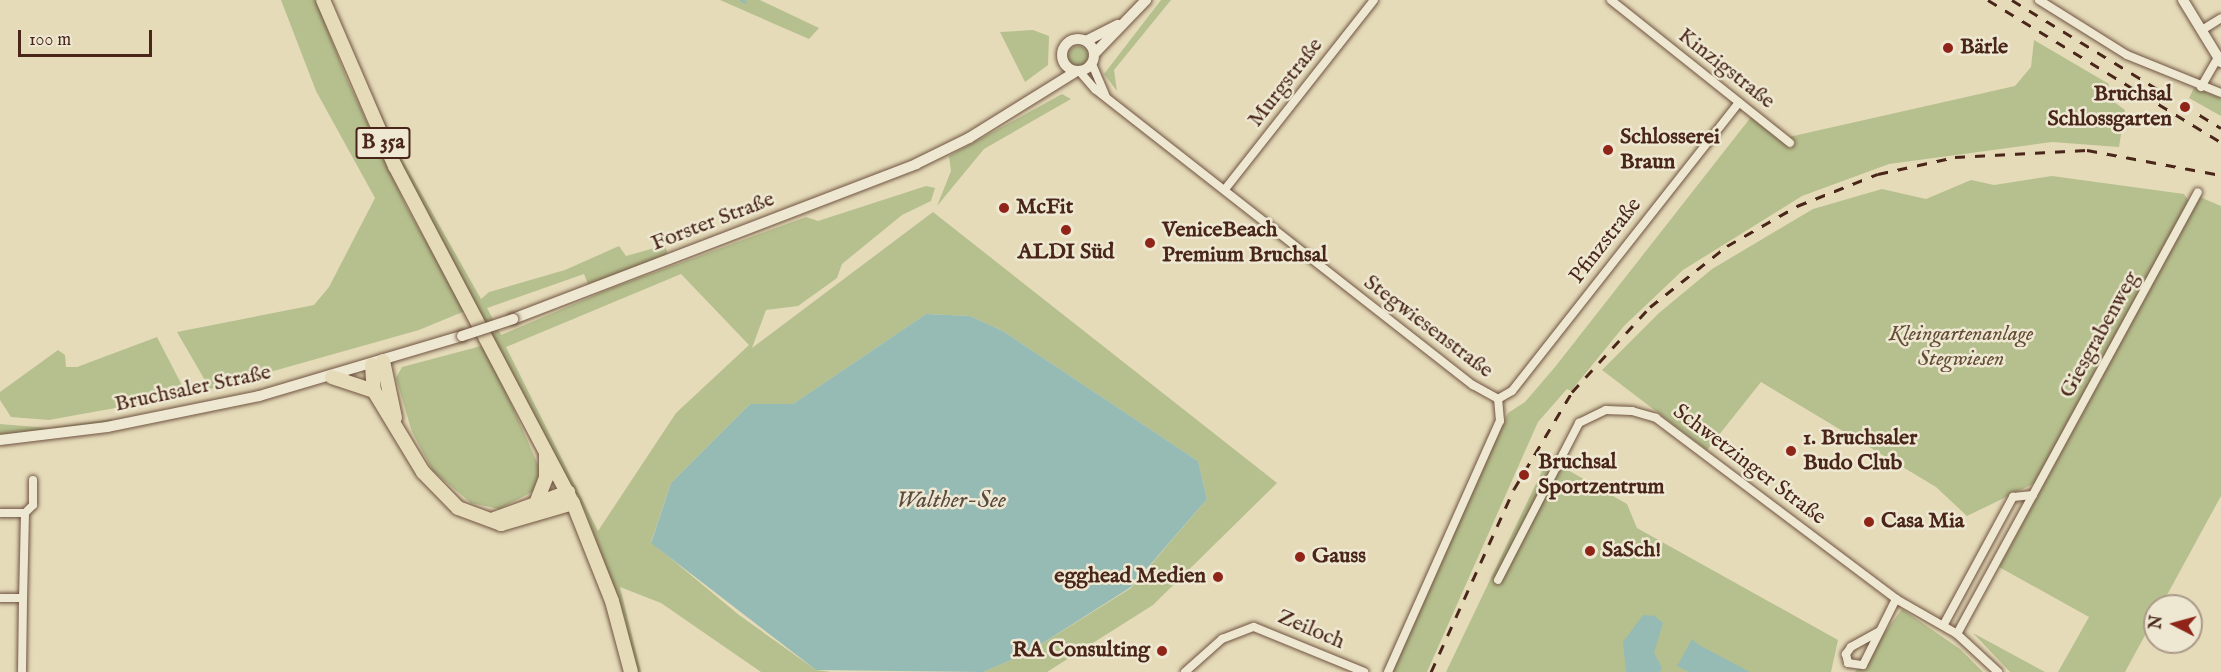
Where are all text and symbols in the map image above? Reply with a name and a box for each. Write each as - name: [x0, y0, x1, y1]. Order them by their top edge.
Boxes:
- scale bar: [21, 18, 154, 56]
- street label: Kinzigstraße: [1672, 23, 1780, 115]
- text: 100 m: [29, 29, 71, 52]
- street label: Murgstraße: [1243, 33, 1329, 133]
- place label: Bärle: [1960, 35, 2008, 61]
- marker: Bärle: [1941, 41, 1955, 55]
- place label: Bruchsal Schlossgarten: [2047, 81, 2172, 132]
- marker: Bruchsal Schlossgarten: [2176, 98, 2194, 116]
- place label: Schlosserei Braun: [1620, 124, 1720, 176]
- road number: B 35a: [354, 125, 412, 161]
- marker: Schlosserei Braun: [1601, 143, 1615, 157]
- street label: Forster Straße: [648, 186, 778, 258]
- street label: Pfinzstraße: [1564, 193, 1648, 289]
- place label: McFit: [1016, 195, 1073, 221]
- marker: McFit: [997, 201, 1011, 215]
- place label: VeniceBeach Premium Bruchsal: [1162, 217, 1327, 268]
- marker: ALDI Süd: [1059, 223, 1073, 237]
- marker: VeniceBeach Premium Bruchsal: [1143, 236, 1157, 250]
- place label: ALDI Süd: [1018, 240, 1114, 266]
- street label: Giesgrabenweg: [2054, 267, 2146, 403]
- street label: Stegwiesenstraße: [1358, 270, 1498, 384]
- park label: Kleingartenanlage Stegwiesen: [1889, 321, 2033, 372]
- street label: Bruchsaler Straße: [112, 360, 274, 418]
- street label: Schwetzinger Straße: [1667, 399, 1831, 531]
- place label: 1. Bruchsaler Budo Club: [1803, 425, 1917, 476]
- marker: 1. Bruchsaler Budo Club: [1784, 444, 1798, 458]
- place label: Bruchsal Sportzentrum: [1538, 449, 1665, 500]
- marker: Bruchsal Sportzentrum: [1515, 466, 1533, 484]
- water label: Walther-See: [896, 487, 1006, 515]
- place label: Casa Mia: [1881, 509, 1964, 535]
- marker: Casa Mia: [1862, 515, 1876, 529]
- place label: SaSch!: [1602, 538, 1661, 564]
- place label: Gauss: [1312, 544, 1366, 570]
- marker: SaSch!: [1583, 544, 1597, 558]
- marker: Gauss: [1293, 550, 1307, 564]
- place label: egghead Medien: [1054, 564, 1206, 590]
- marker: egghead Medien: [1211, 570, 1225, 584]
- north arrow: [2143, 594, 2203, 654]
- street label: Zeiloch: [1273, 604, 1349, 656]
- text: N: [2146, 614, 2168, 630]
- place label: RA Consulting: [1012, 638, 1150, 664]
- marker: RA Consulting: [1155, 644, 1169, 658]

